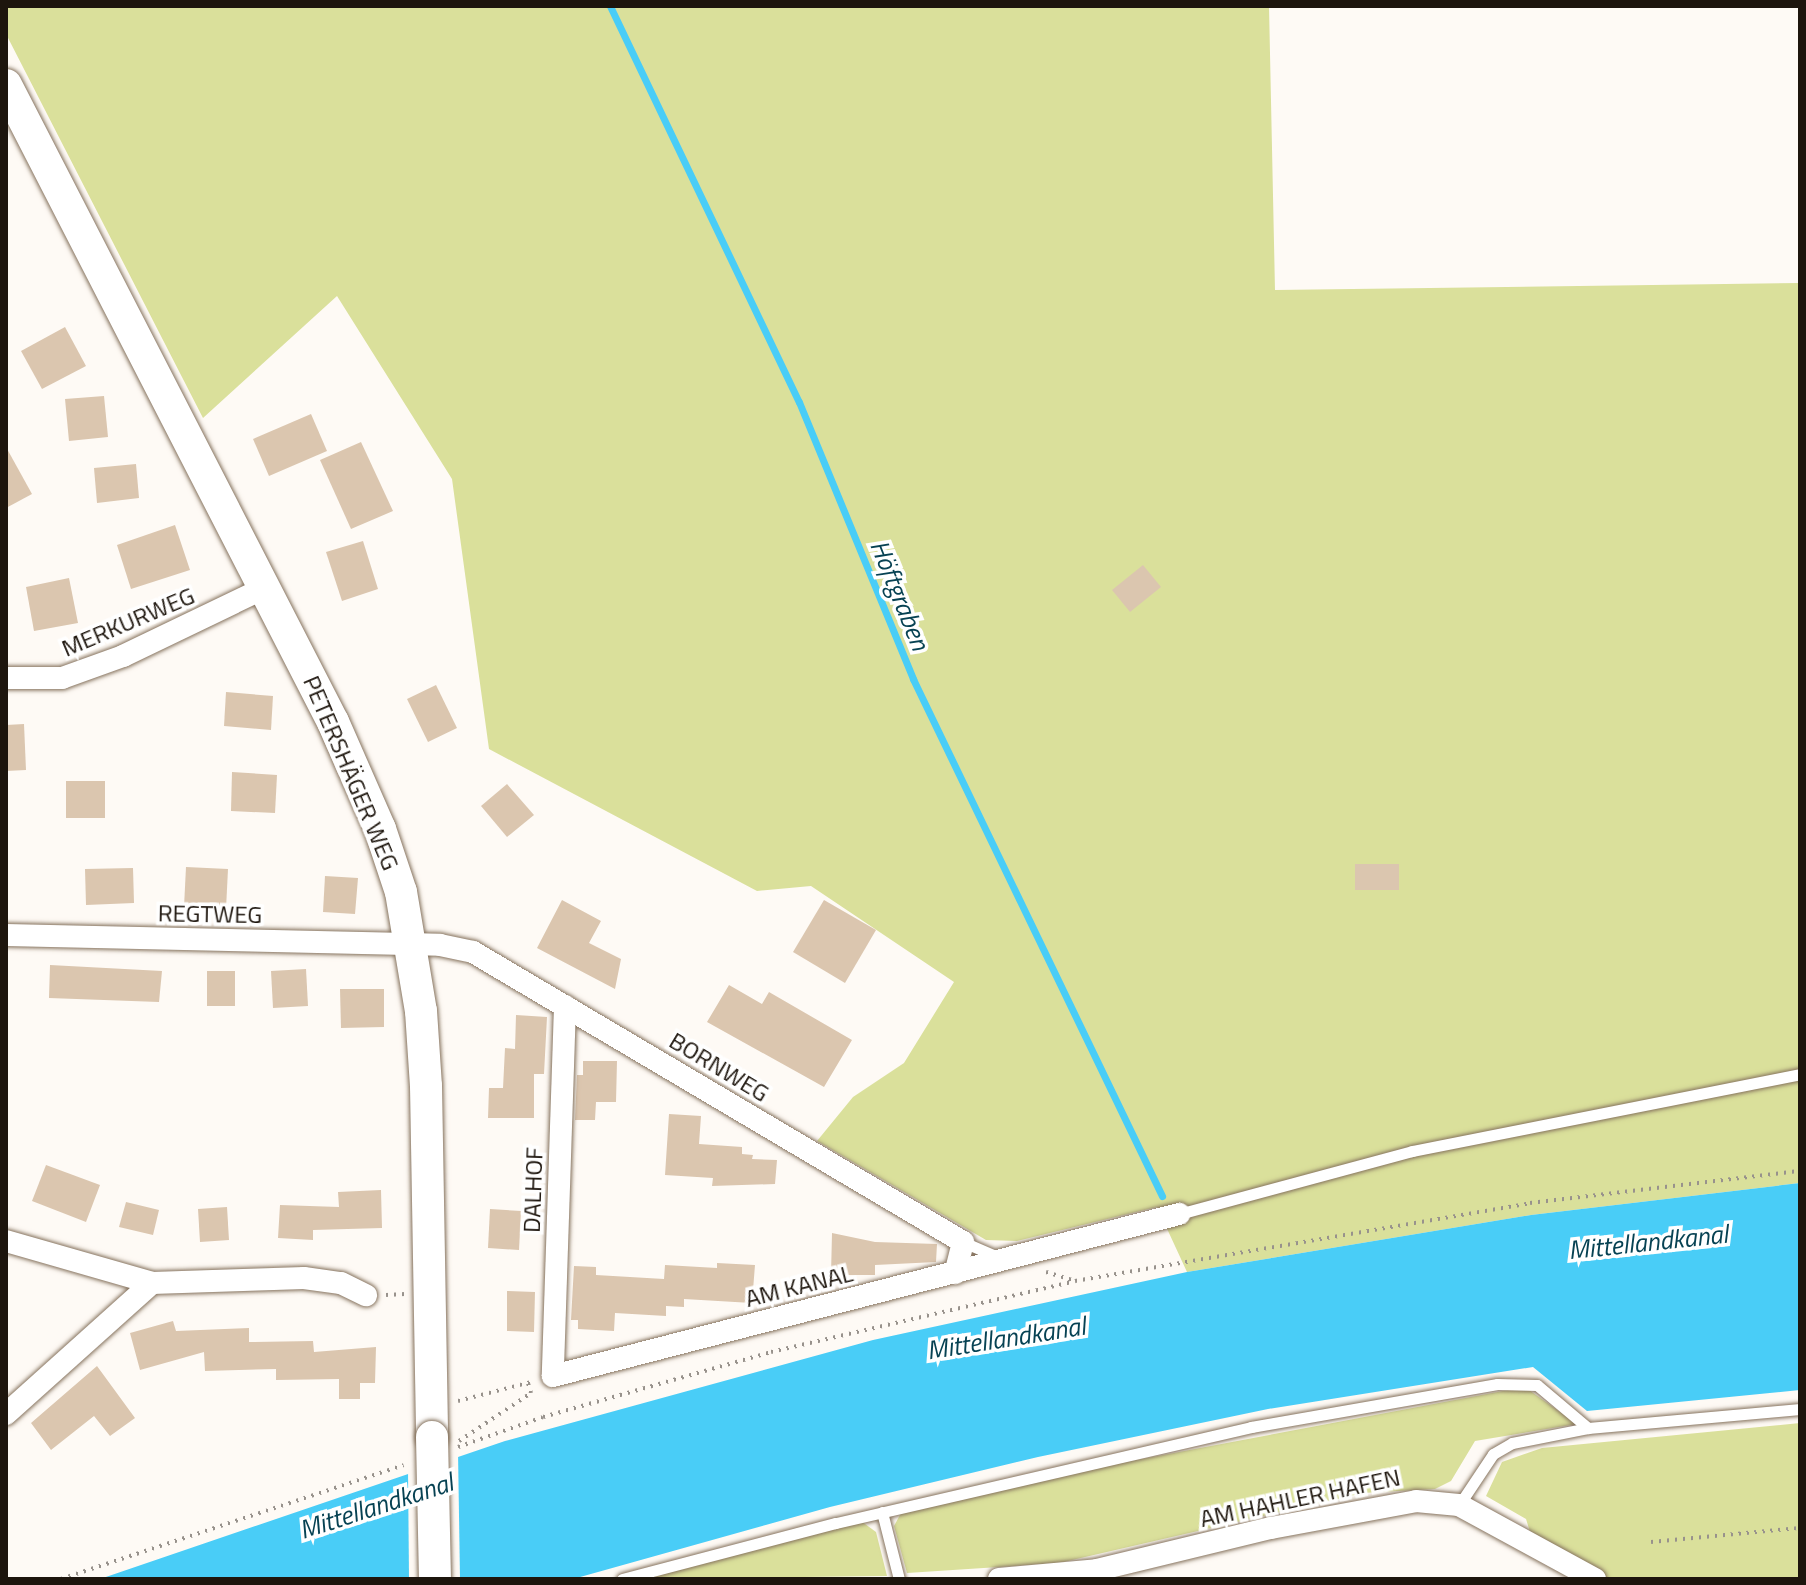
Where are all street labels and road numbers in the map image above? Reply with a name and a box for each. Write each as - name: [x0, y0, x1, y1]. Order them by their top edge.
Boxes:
- street label: MERKURWEG: [57, 581, 199, 663]
- street label: PETERSHÄGER WEG: [297, 671, 405, 875]
- street label: REGTWEG: [158, 899, 262, 929]
- street label: BORNWEG: [664, 1026, 774, 1108]
- street label: DALHOF: [517, 1147, 549, 1233]
- street label: AM KANAL: [742, 1259, 856, 1313]
- street label: AM HAHLER HAFEN: [1197, 1463, 1403, 1533]

